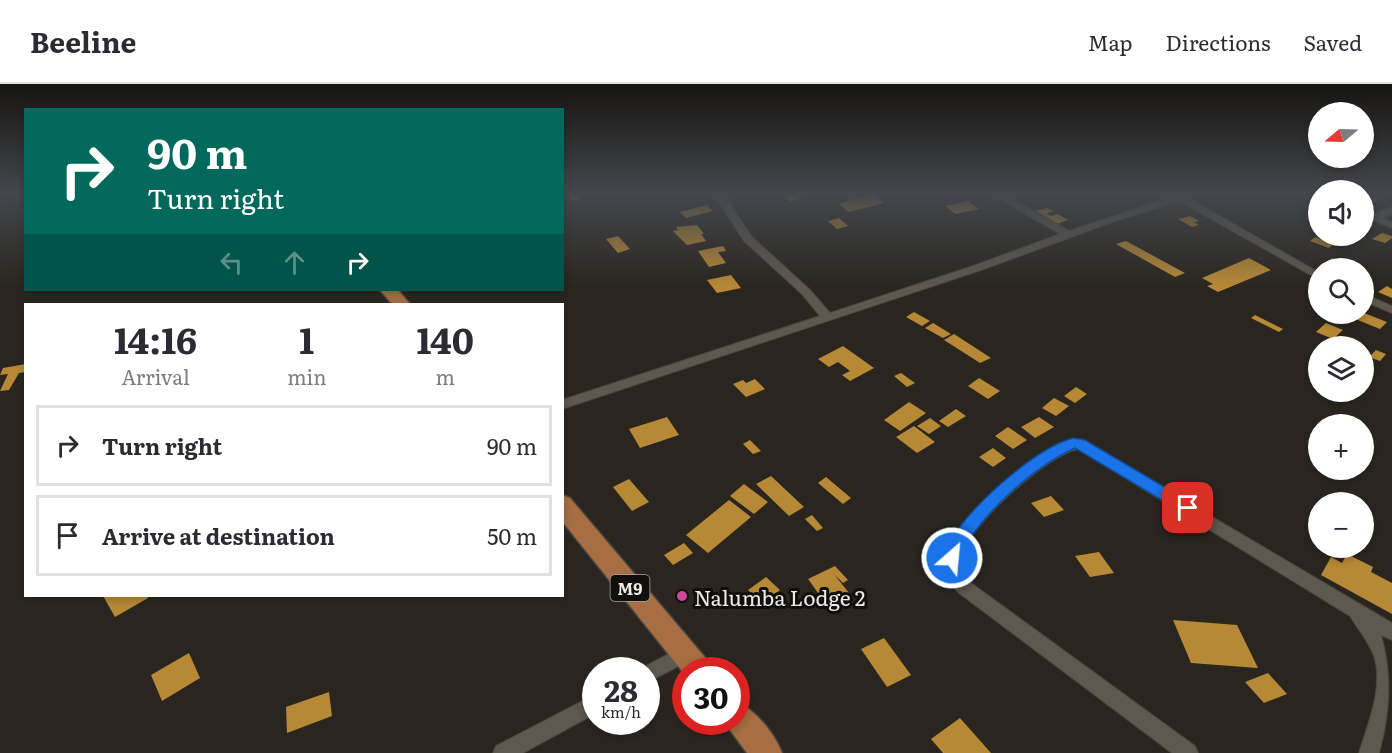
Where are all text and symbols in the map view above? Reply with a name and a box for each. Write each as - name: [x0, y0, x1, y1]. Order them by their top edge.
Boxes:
- text: Beeline: [30, 20, 136, 62]
- text: Map: [1088, 26, 1133, 57]
- text: Directions: [1166, 26, 1271, 57]
- text: Saved: [1304, 26, 1362, 57]
- north arrow: [1308, 102, 1374, 168]
- map controls: [1308, 102, 1374, 558]
- text: 90 m: [147, 120, 247, 182]
- icon: right: [48, 132, 126, 210]
- text: Turn right: [147, 177, 284, 217]
- button: sound: [1308, 180, 1374, 246]
- icon: left: [215, 246, 248, 279]
- icon: ahead: [278, 246, 311, 279]
- icon: right: [341, 246, 374, 279]
- button: search: [1308, 258, 1374, 324]
- text: 14:16: [114, 312, 197, 365]
- text: 1: [299, 312, 314, 365]
- text: 140: [417, 312, 474, 365]
- button: layers: [1308, 336, 1374, 402]
- text: Arrival: [121, 361, 190, 391]
- text: min: [287, 361, 326, 391]
- text: m: [436, 361, 455, 391]
- button: +: [1308, 414, 1374, 480]
- icon: right: [51, 429, 84, 462]
- text: Turn right: [102, 429, 222, 462]
- text: 90 m: [487, 429, 537, 462]
- pin: [1162, 482, 1213, 533]
- icon: arrive: [1171, 491, 1204, 524]
- button: −: [1308, 492, 1374, 558]
- icon: arrive: [51, 519, 84, 552]
- text: Arrive at destination: [102, 519, 335, 552]
- text: 50 m: [487, 519, 537, 552]
- position arrow: [920, 526, 984, 590]
- road number: M9: [610, 575, 650, 601]
- place label: Nalumba Lodge 2: [694, 581, 865, 612]
- marker: Nalumba Lodge 2: [675, 589, 689, 603]
- speed limit sign: 30: [672, 657, 750, 735]
- text: 28: [604, 667, 638, 711]
- text: km/h: [601, 700, 641, 723]

